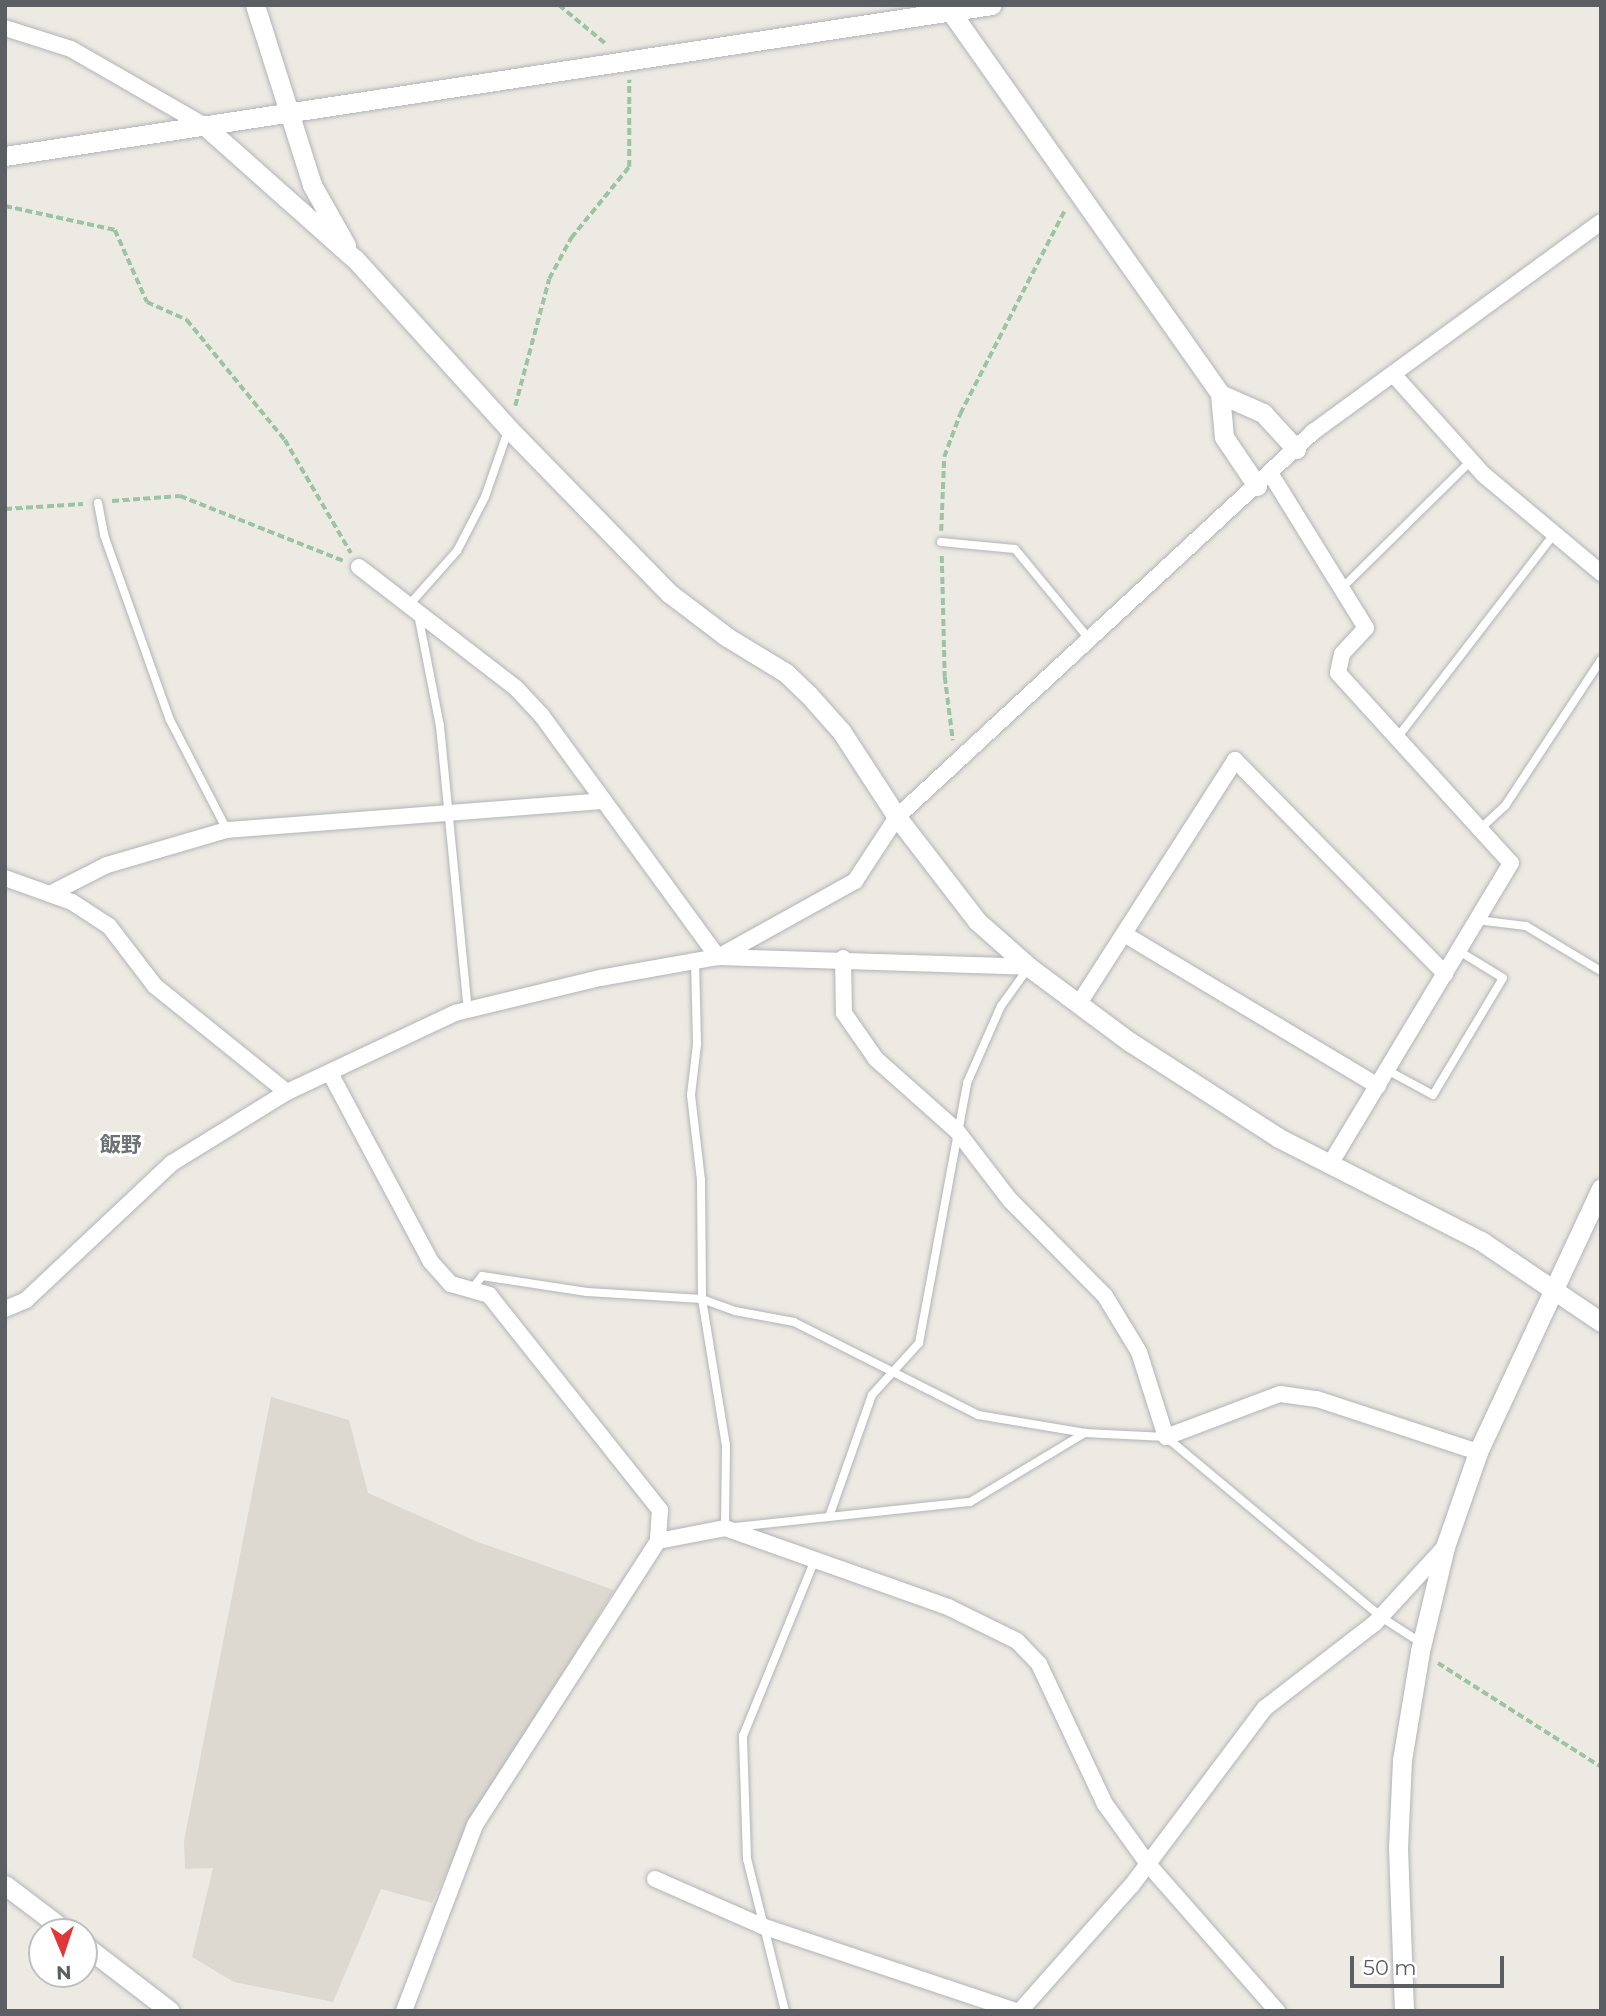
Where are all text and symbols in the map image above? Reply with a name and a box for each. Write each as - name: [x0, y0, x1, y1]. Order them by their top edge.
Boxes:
- district label: 飯野: [100, 1132, 142, 1158]
- north arrow: [28, 1918, 98, 1988]
- scale bar: [1354, 1942, 1508, 1986]
- text: 50 m: [1363, 1955, 1417, 1980]
- text: N: [56, 1961, 72, 1984]

